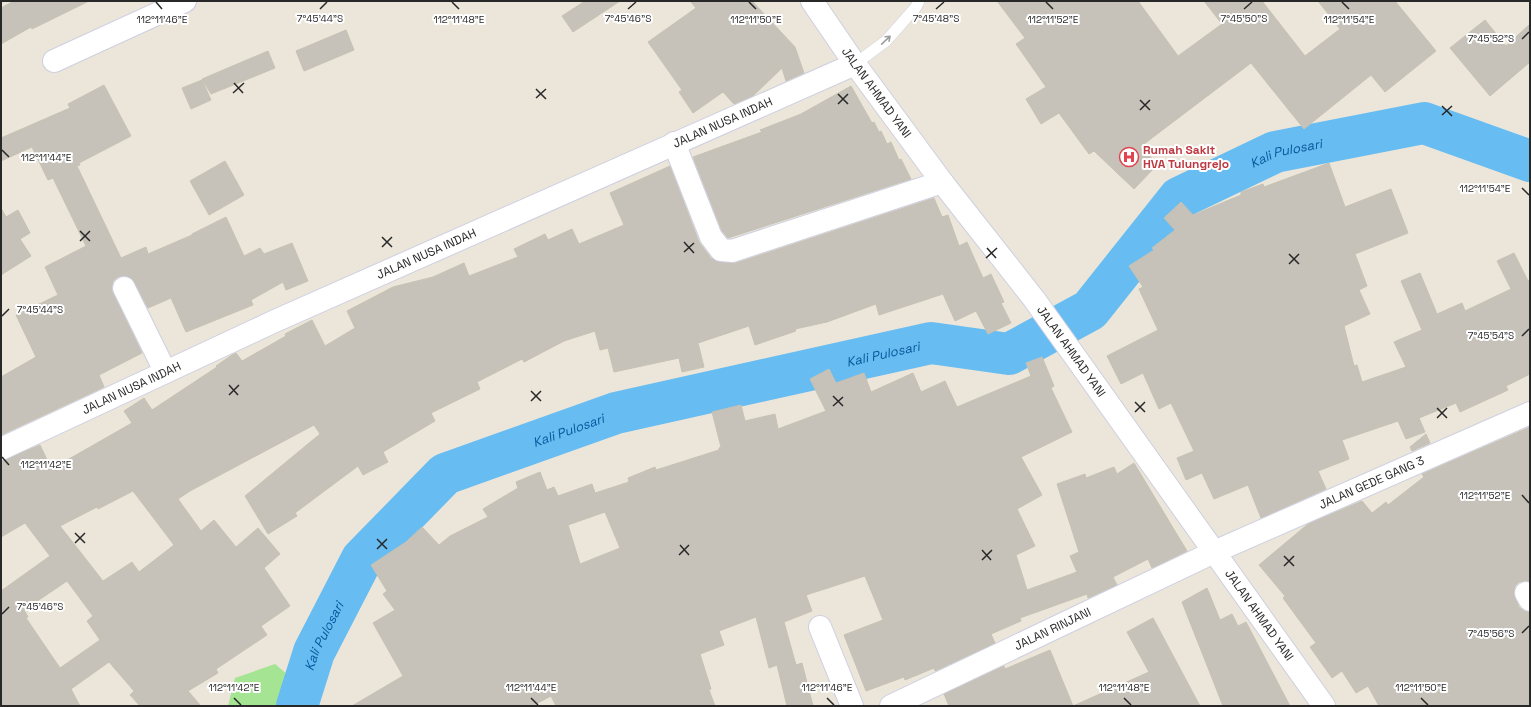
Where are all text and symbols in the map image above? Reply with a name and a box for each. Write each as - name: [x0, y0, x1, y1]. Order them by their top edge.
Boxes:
- text: 7°45'44"S: [297, 12, 343, 25]
- text: 7°45'46"S: [605, 12, 651, 25]
- text: 7°45'48"S: [913, 12, 959, 25]
- text: 7°45'50"S: [1221, 12, 1267, 25]
- text: 112°11'46"E: [137, 13, 188, 26]
- text: 112°11'48"E: [433, 13, 485, 26]
- text: 112°11'50"E: [730, 13, 782, 26]
- text: 112°11'52"E: [1028, 13, 1079, 26]
- text: 112°11'54"E: [1324, 13, 1375, 26]
- text: 7°45'52"S: [1468, 32, 1514, 45]
- one-way arrow: [881, 35, 891, 45]
- street label: JALAN AHMAD YANI: [838, 44, 915, 141]
- street label: JALAN NUSA INDAH: [670, 94, 775, 152]
- water label: Kali Pulosari: [1247, 135, 1325, 172]
- place label: Rumah Sakit HVA Tulungrejo: [1143, 142, 1229, 172]
- hospital icon: Rumah Sakit HVA Tulungrejo: [1118, 146, 1140, 168]
- text: 112°11'44"E: [21, 151, 72, 164]
- text: 112°11'54"E: [1460, 182, 1511, 195]
- street label: JALAN NUSA INDAH: [374, 225, 479, 283]
- text: 7°45'44"S: [17, 303, 63, 316]
- street label: JALAN AHMAD YANI: [1033, 303, 1109, 400]
- text: 7°45'54"S: [1468, 329, 1514, 342]
- water label: Kali Pulosari: [845, 337, 923, 371]
- street label: JALAN NUSA INDAH: [79, 358, 184, 418]
- water label: Kali Pulosari: [531, 409, 608, 451]
- street label: JALAN GEDE GANG 3: [1316, 452, 1427, 513]
- text: 112°11'42"E: [21, 458, 72, 471]
- text: 112°11'52"E: [1460, 489, 1511, 502]
- street label: JALAN AHMAD YANI: [1221, 566, 1297, 664]
- water label: Kali Pulosari: [301, 597, 348, 673]
- text: 7°45'46"S: [17, 600, 63, 613]
- street label: JALAN RINJANI: [1012, 604, 1094, 654]
- text: 7°45'56"S: [1468, 627, 1514, 640]
- text: 112°11'42"E: [209, 681, 260, 694]
- text: 112°11'44"E: [506, 681, 557, 694]
- text: 112°11'46"E: [802, 681, 853, 694]
- text: 112°11'48"E: [1098, 681, 1150, 694]
- text: 112°11'50"E: [1395, 681, 1447, 694]

